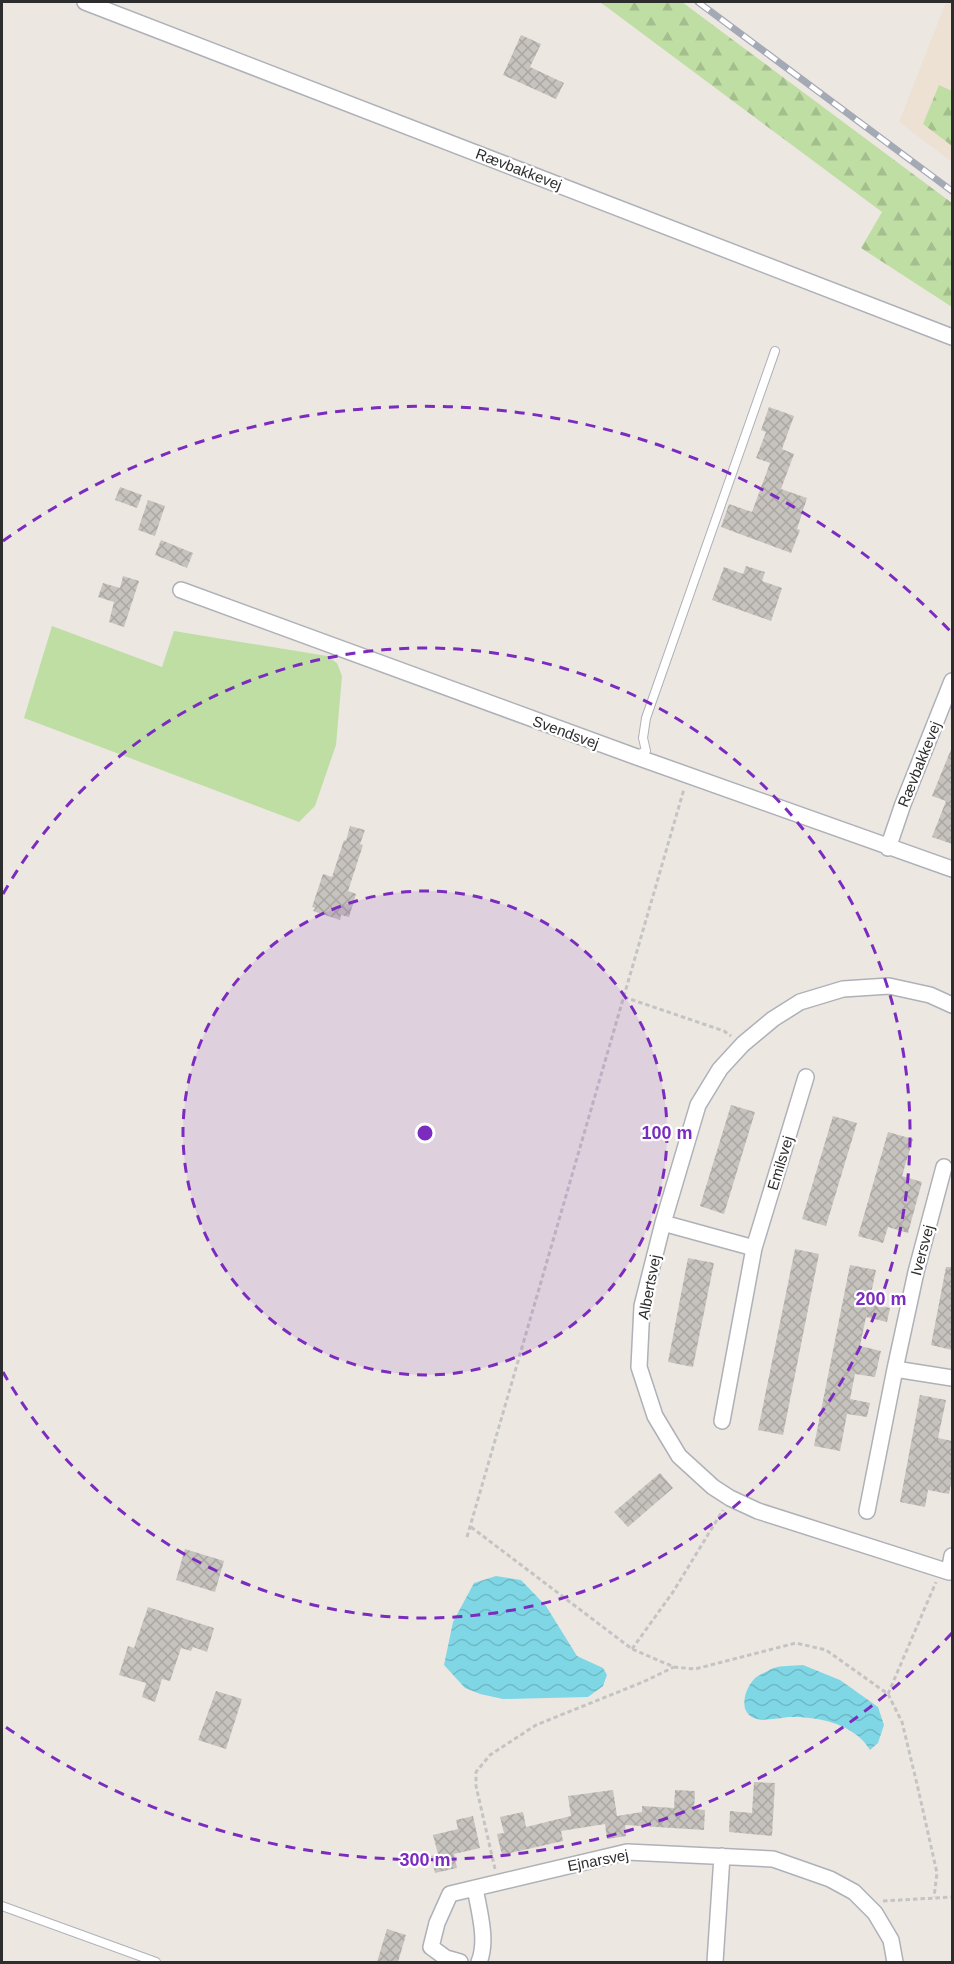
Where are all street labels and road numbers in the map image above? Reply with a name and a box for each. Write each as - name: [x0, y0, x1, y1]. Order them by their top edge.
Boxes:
- street label: Rævbakkevej: [474, 145, 564, 193]
- street label: Svendsvej: [531, 712, 601, 752]
- street label: Rævbakkevej: [894, 719, 944, 809]
- street label: Emilsvej: [764, 1134, 796, 1192]
- street label: Iversvej: [907, 1223, 937, 1277]
- street label: Albertsvej: [634, 1253, 664, 1321]
- street label: Ejnarsvej: [566, 1846, 630, 1874]

